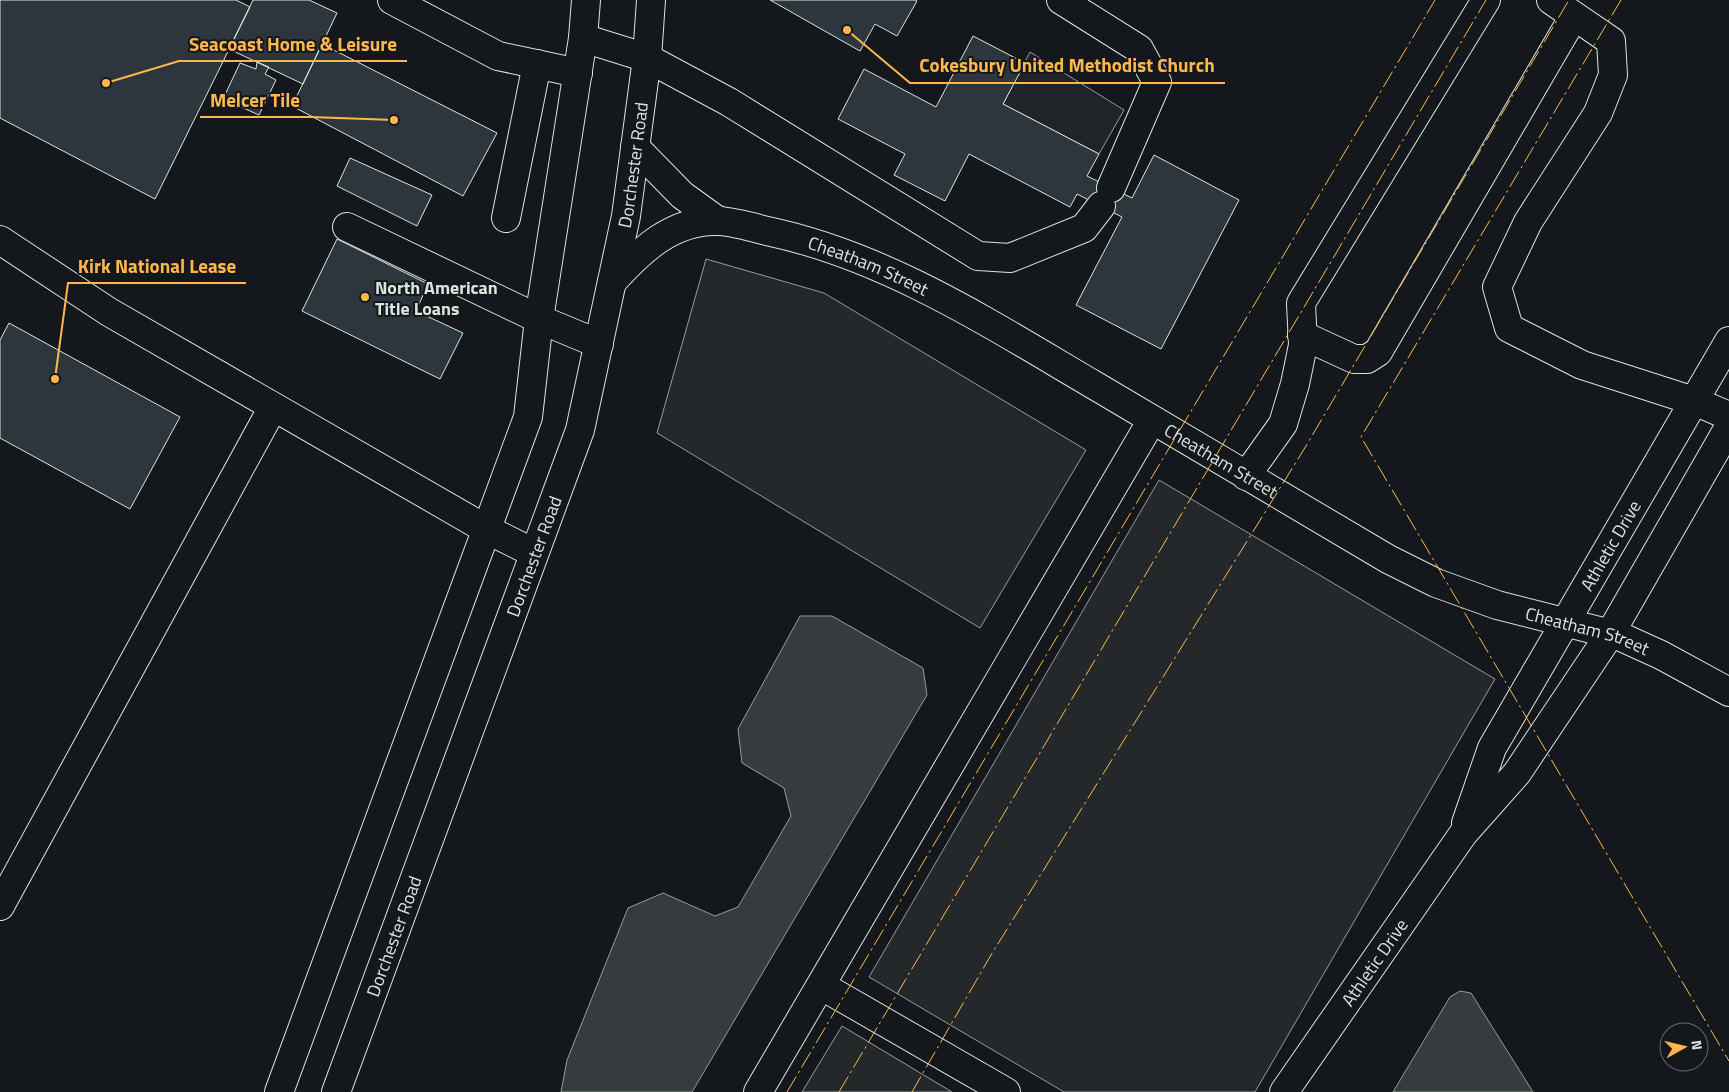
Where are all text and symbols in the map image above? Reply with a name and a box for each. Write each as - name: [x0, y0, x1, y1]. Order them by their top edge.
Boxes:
- callout: Seacoast Home & Leisure: [179, 27, 407, 61]
- text: Seacoast Home & Leisure: [189, 29, 397, 58]
- callout: Cokesbury United Methodist Church: [910, 49, 1225, 83]
- text: Cokesbury United Methodist Church: [919, 50, 1215, 79]
- callout: Melcer Tile: [200, 83, 310, 117]
- text: Melcer Tile: [210, 85, 300, 114]
- street label: Dorchester Road: [610, 100, 655, 230]
- street label: Cheatham Street: [805, 229, 934, 302]
- callout: Kirk National Lease: [68, 249, 246, 283]
- text: Kirk National Lease: [78, 251, 237, 280]
- place label: North American Title Loans: [375, 274, 498, 322]
- marker: North American Title Loans: [359, 291, 371, 303]
- street label: Cheatham Street: [1159, 416, 1284, 505]
- street label: Dorchester Road: [499, 492, 568, 620]
- street label: Athletic Drive: [1573, 495, 1647, 596]
- street label: Cheatham Street: [1523, 599, 1654, 662]
- street label: Dorchester Road: [359, 872, 428, 1000]
- street label: Athletic Drive: [1334, 913, 1414, 1011]
- north arrow: [1659, 1022, 1709, 1072]
- text: N: [1686, 1039, 1708, 1051]

